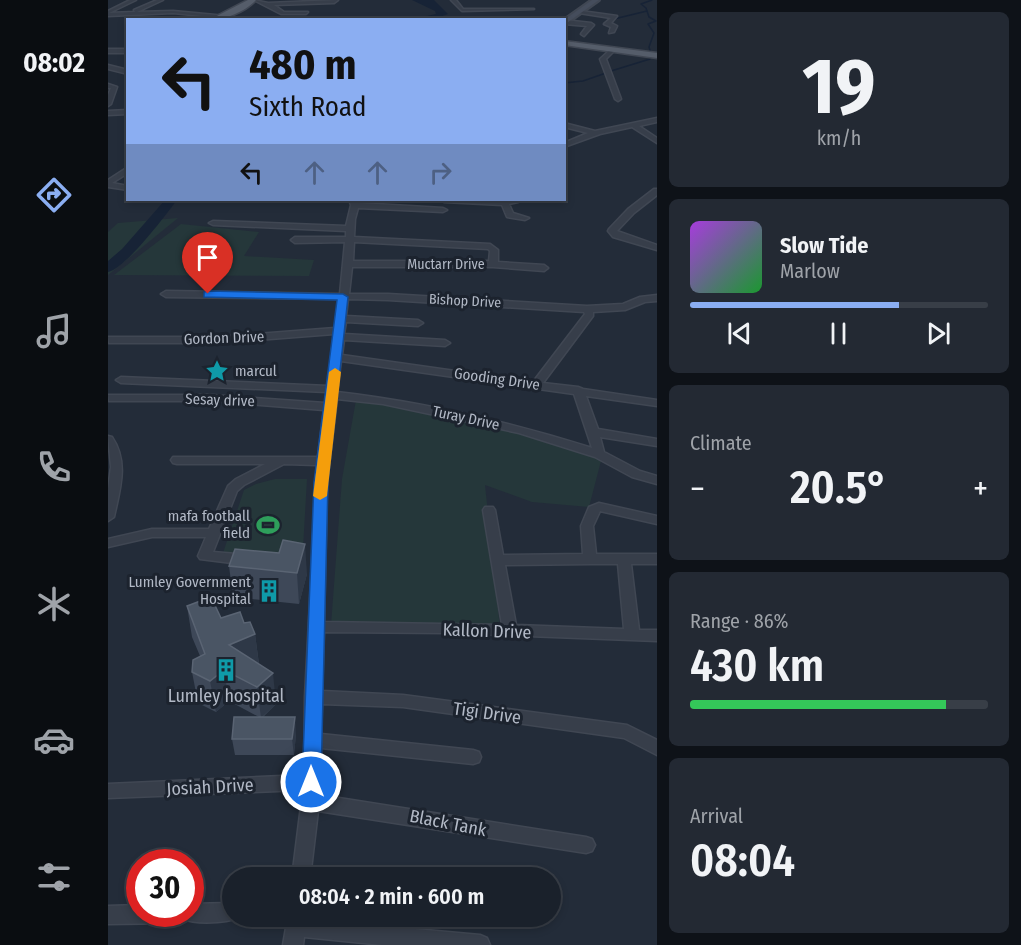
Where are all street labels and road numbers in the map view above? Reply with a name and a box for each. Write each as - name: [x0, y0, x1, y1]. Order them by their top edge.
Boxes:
- street label: Muctarr Drive: [407, 256, 485, 273]
- street label: Bishop Drive: [428, 291, 502, 311]
- street label: Gordon Drive: [183, 328, 265, 348]
- street label: Gooding Drive: [453, 364, 541, 394]
- street label: Sesay drive: [185, 390, 255, 410]
- street label: Turay Drive: [431, 402, 501, 434]
- street label: Kallon Drive: [442, 618, 532, 644]
- street label: Tigi Drive: [452, 697, 522, 729]
- street label: Josiah Drive: [166, 774, 254, 800]
- street label: Black Tank: [408, 805, 489, 841]

